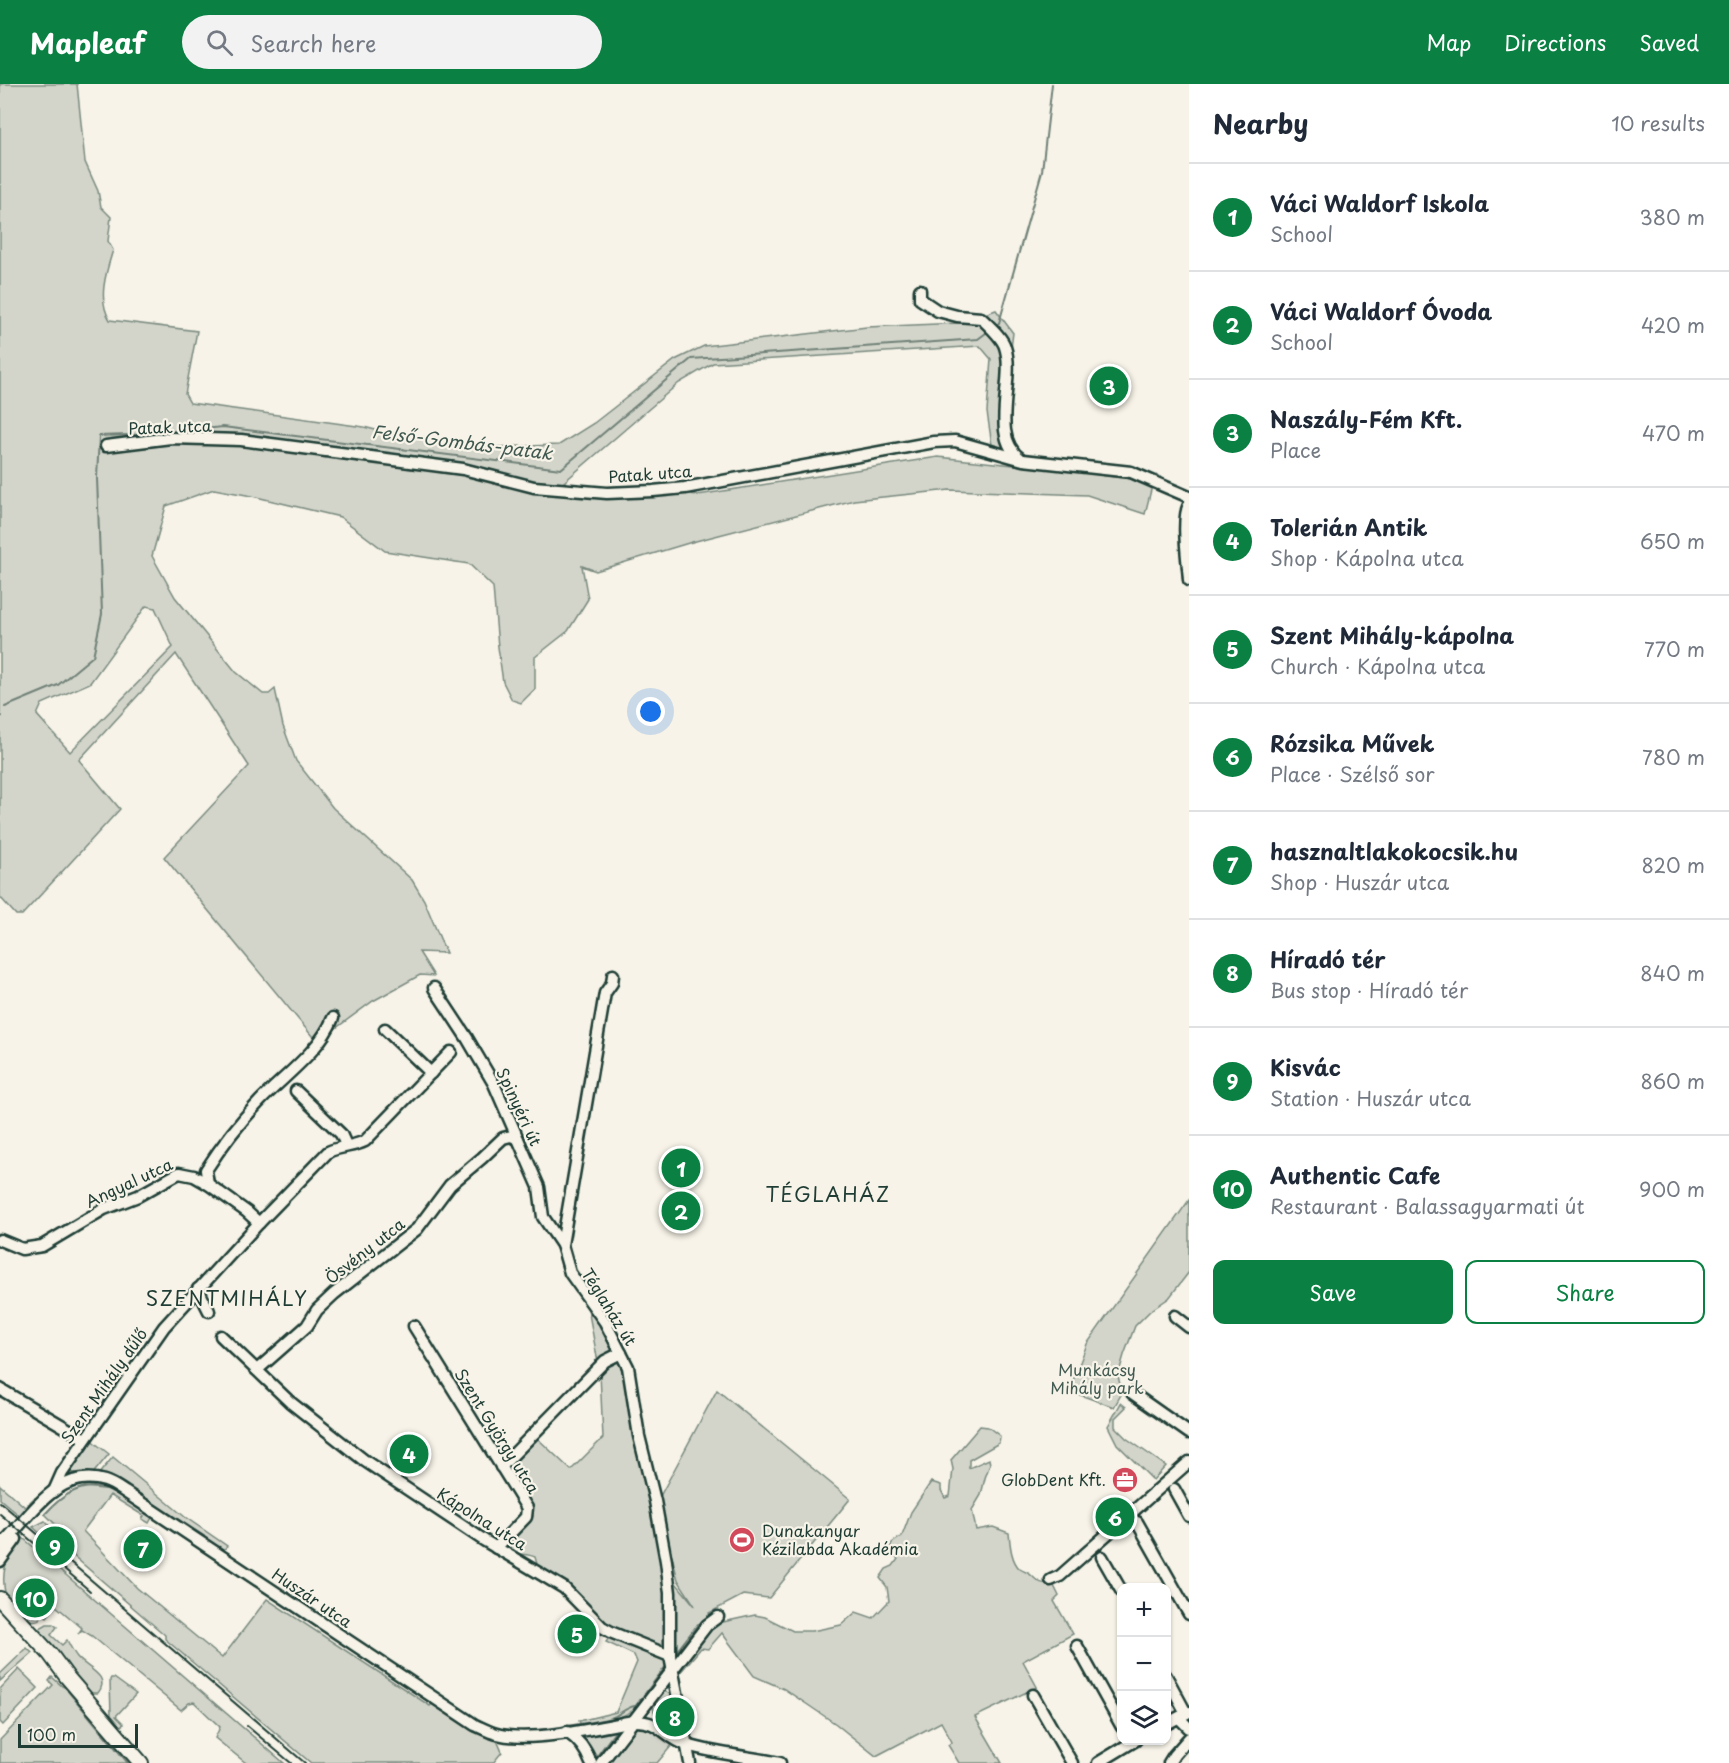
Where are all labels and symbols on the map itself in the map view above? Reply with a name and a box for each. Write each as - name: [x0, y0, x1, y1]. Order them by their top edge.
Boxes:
- pin: 3: [1090, 364, 1128, 408]
- street label: Patak utca: [128, 413, 212, 439]
- water label: Felső-Gombás-patak: [370, 417, 555, 466]
- street label: Patak utca: [607, 458, 692, 488]
- your location: [636, 697, 665, 726]
- street label: Spinyéri út: [491, 1064, 549, 1150]
- pin: 1: [662, 1146, 700, 1190]
- street label: Angyal utca: [81, 1151, 176, 1213]
- district label: TÉGLAHÁZ: [765, 1179, 891, 1209]
- pin: 2: [662, 1188, 700, 1234]
- street label: Ösvény utca: [320, 1211, 409, 1289]
- street label: Téglaház út: [576, 1263, 644, 1350]
- district label: SZENTMIHÁLY: [146, 1283, 308, 1313]
- street label: Szent Mihály dűlő: [54, 1323, 152, 1448]
- park label: Munkácsy Mihály park: [1050, 1357, 1144, 1399]
- street label: Szent György utca: [450, 1363, 546, 1498]
- pin: 4: [390, 1432, 428, 1476]
- office icon: GlobDent Kft.: [1110, 1465, 1140, 1495]
- place label: GlobDent Kft.: [1001, 1467, 1106, 1491]
- street label: Kápolna utca: [433, 1481, 532, 1555]
- pin: 6: [1096, 1494, 1134, 1540]
- place label: Dunakanyar Kézilabda Akadémia: [762, 1518, 918, 1560]
- pin: 9: [36, 1524, 74, 1568]
- sports icon: Dunakanyar Kézilabda Akadémia: [727, 1525, 757, 1555]
- pin: 7: [124, 1526, 162, 1572]
- street label: Huszár utca: [268, 1562, 357, 1633]
- pin: 10: [15, 1576, 54, 1621]
- pin: 5: [558, 1612, 596, 1656]
- pin: 8: [656, 1694, 694, 1740]
- scale bar: [18, 1721, 138, 1748]

